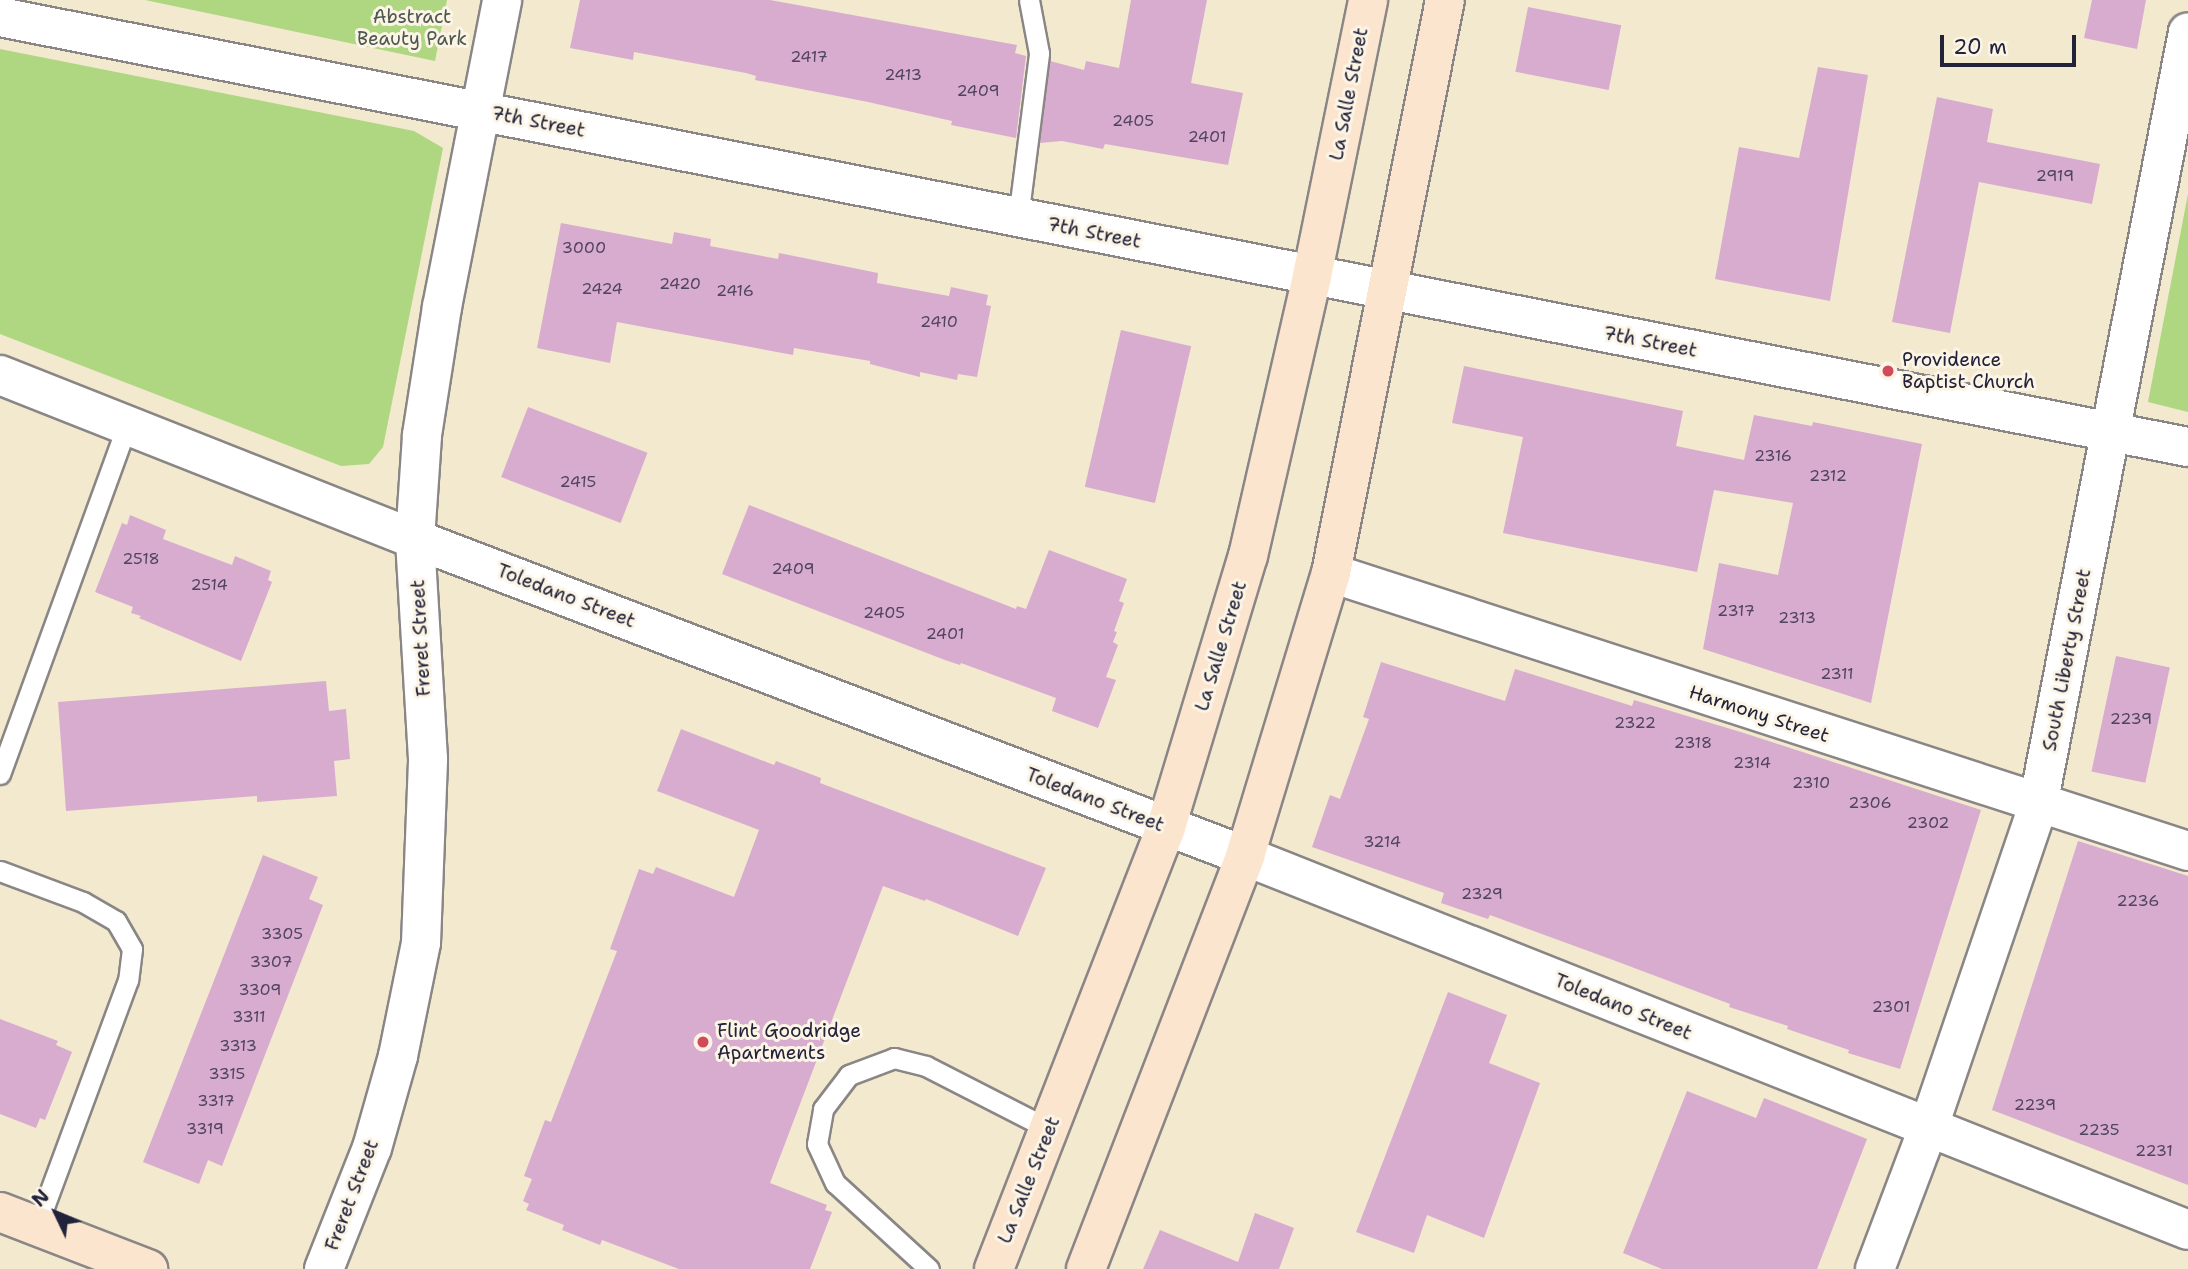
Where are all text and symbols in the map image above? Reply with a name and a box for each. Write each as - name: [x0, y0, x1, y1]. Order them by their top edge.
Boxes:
- park label: Abstract Beauty Park: [357, 6, 467, 50]
- scale bar: [1943, 21, 2080, 65]
- street label: La Salle Street: [1325, 26, 1373, 162]
- text: 20 m: [1953, 33, 2007, 61]
- house number: 2417: [790, 47, 828, 67]
- house number: 2413: [884, 65, 922, 85]
- house number: 2409: [956, 81, 1000, 101]
- street label: 7th Street: [489, 102, 587, 142]
- house number: 2405: [1112, 111, 1154, 131]
- house number: 2401: [1188, 127, 1226, 147]
- house number: 2919: [2036, 166, 2074, 186]
- street label: 7th Street: [1045, 213, 1143, 253]
- house number: 3000: [562, 238, 606, 258]
- house number: 2420: [659, 274, 701, 294]
- house number: 2424: [581, 279, 623, 299]
- house number: 2416: [716, 281, 754, 301]
- house number: 2410: [920, 312, 958, 332]
- street label: 7th Street: [1601, 322, 1699, 362]
- place label: Providence Baptist Church: [1902, 349, 2035, 393]
- marker: Providence Baptist Church: [1880, 363, 1896, 379]
- house number: 2316: [1754, 446, 1792, 466]
- house number: 2312: [1809, 466, 1847, 486]
- house number: 2415: [560, 472, 596, 492]
- house number: 2518: [122, 549, 160, 569]
- street label: Toledano Street: [494, 559, 638, 633]
- house number: 2409: [771, 559, 815, 579]
- street label: South Liberty Street: [2038, 567, 2096, 753]
- house number: 2514: [190, 575, 228, 595]
- street label: La Salle Street: [1190, 578, 1252, 714]
- street label: Freret Street: [407, 579, 435, 697]
- house number: 2317: [1717, 601, 1755, 621]
- house number: 2405: [863, 603, 905, 623]
- house number: 2313: [1778, 608, 1816, 628]
- house number: 2401: [926, 624, 964, 644]
- house number: 2311: [1820, 664, 1854, 684]
- street label: Harmony Street: [1686, 681, 1832, 747]
- house number: 2239: [2110, 709, 2152, 729]
- house number: 2322: [1614, 713, 1656, 733]
- house number: 2318: [1674, 733, 1712, 753]
- house number: 2314: [1733, 753, 1771, 773]
- street label: Toledano Street: [1023, 763, 1167, 837]
- house number: 2310: [1792, 773, 1830, 793]
- house number: 2306: [1848, 793, 1892, 813]
- house number: 2302: [1907, 813, 1949, 833]
- house number: 3214: [1363, 832, 1401, 852]
- house number: 2329: [1461, 884, 1503, 904]
- house number: 2236: [2117, 891, 2159, 911]
- house number: 3305: [261, 924, 303, 944]
- house number: 3307: [250, 952, 292, 972]
- street label: Toledano Street: [1551, 969, 1695, 1045]
- house number: 3309: [238, 980, 282, 1000]
- house number: 2301: [1872, 997, 1910, 1017]
- house number: 3311: [232, 1007, 266, 1027]
- place label: Flint Goodridge Apartments: [717, 1020, 861, 1064]
- marker: Flint Goodridge Apartments: [695, 1034, 711, 1050]
- house number: 3313: [219, 1036, 257, 1056]
- house number: 3315: [209, 1064, 245, 1084]
- house number: 3317: [197, 1091, 235, 1111]
- house number: 2239: [2014, 1095, 2056, 1115]
- street label: La Salle Street: [993, 1113, 1065, 1247]
- house number: 3319: [186, 1119, 224, 1139]
- house number: 2235: [2078, 1120, 2120, 1140]
- street label: Freret Street: [320, 1136, 384, 1254]
- house number: 2231: [2135, 1141, 2173, 1161]
- north arrow: [21, 1178, 91, 1248]
- text: N: [26, 1184, 55, 1212]

